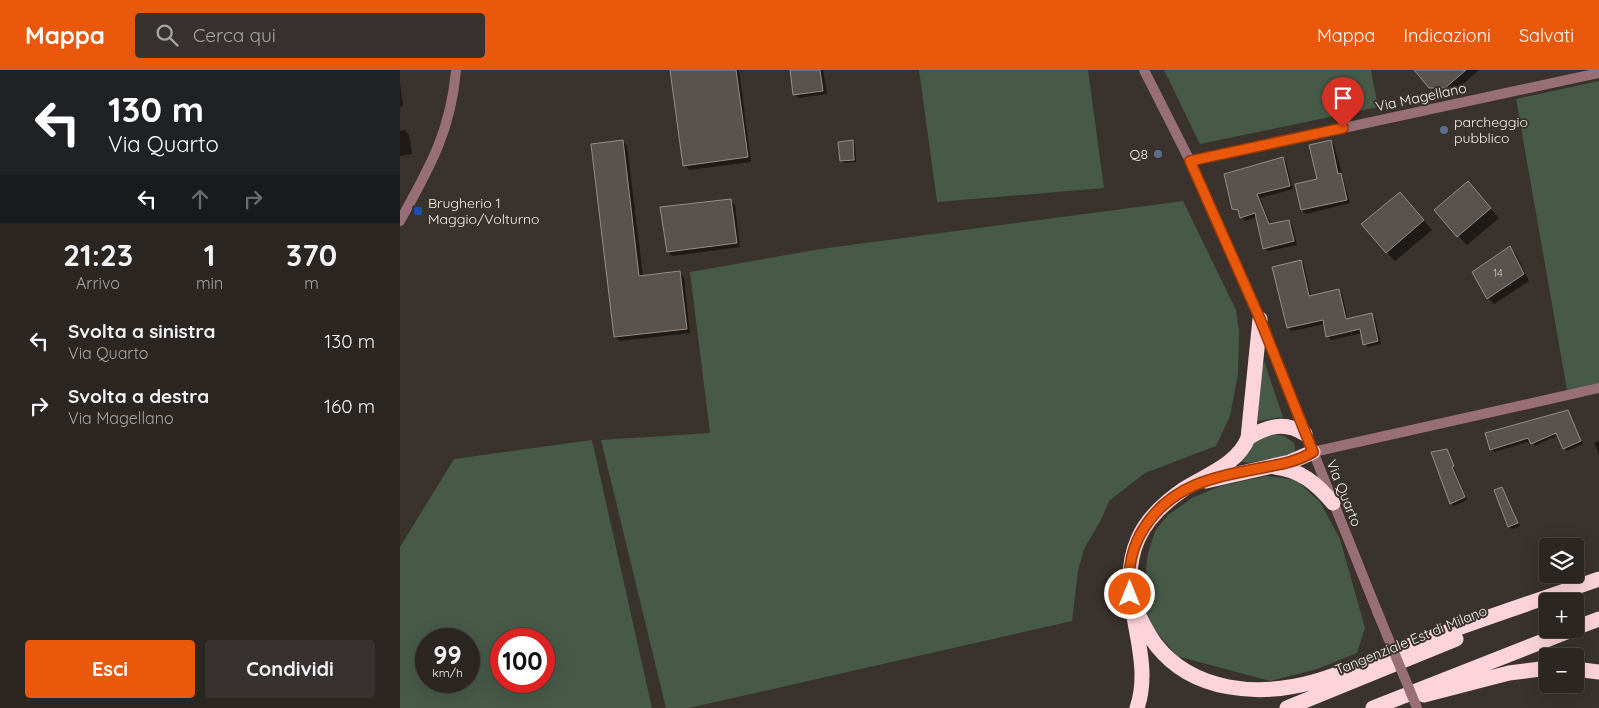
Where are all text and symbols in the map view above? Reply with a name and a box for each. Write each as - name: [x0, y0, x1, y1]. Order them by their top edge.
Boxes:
- search box: [135, 13, 485, 58]
- text: Mappa: [25, 20, 105, 50]
- icon: search: [153, 21, 181, 49]
- text: Cerca qui: [193, 23, 276, 47]
- text: Mappa: [1317, 24, 1375, 47]
- text: Indicazioni: [1403, 24, 1491, 47]
- text: Salvati: [1519, 24, 1574, 47]
- pin: [1322, 77, 1364, 128]
- street label: Via Magellano: [1374, 79, 1468, 115]
- icon: arrive: [1329, 84, 1357, 112]
- text: 130 m: [108, 87, 204, 131]
- icon: left: [25, 90, 90, 155]
- place label: parcheggio pubblico: [1454, 113, 1528, 147]
- marker: parcheggio pubblico: [1438, 124, 1450, 136]
- text: Via Quarto: [108, 130, 219, 158]
- place label: Q8: [1130, 145, 1148, 163]
- marker: Q8: [1152, 148, 1164, 160]
- icon: left: [133, 185, 161, 213]
- icon: ahead: [186, 185, 214, 213]
- icon: right: [239, 185, 267, 213]
- place label: Brugherio 1 Maggio/Volturno: [428, 194, 540, 228]
- marker: Brugherio 1 Maggio/Volturno: [412, 205, 424, 217]
- text: 21:23: [63, 236, 133, 274]
- text: 1: [204, 236, 215, 274]
- text: 370: [286, 236, 337, 274]
- house number: 14: [1493, 266, 1503, 280]
- text: Arrivo: [76, 273, 120, 293]
- text: min: [196, 273, 223, 293]
- text: m: [304, 273, 319, 293]
- text: Svolta a sinistra: [68, 319, 215, 343]
- icon: left: [25, 327, 53, 355]
- text: 130 m: [324, 329, 375, 353]
- text: Via Quarto: [68, 343, 149, 363]
- text: Svolta a destra: [68, 384, 209, 408]
- icon: right: [25, 392, 53, 420]
- text: 160 m: [324, 394, 375, 418]
- text: Via Magellano: [68, 408, 174, 428]
- street label: Via Quarto: [1322, 457, 1366, 529]
- map controls: [1539, 538, 1584, 693]
- button: layers: [1539, 538, 1584, 583]
- position arrow: [1103, 567, 1155, 619]
- button: +: [1539, 593, 1584, 638]
- street label: Tangenziale Est di Milano: [1332, 601, 1490, 679]
- speed limit sign: 100: [490, 628, 555, 693]
- text: 99: [433, 639, 462, 670]
- button: Esci: [25, 640, 195, 698]
- button: Condividi: [205, 640, 375, 698]
- button: −: [1539, 648, 1584, 693]
- text: km/h: [432, 665, 463, 680]

